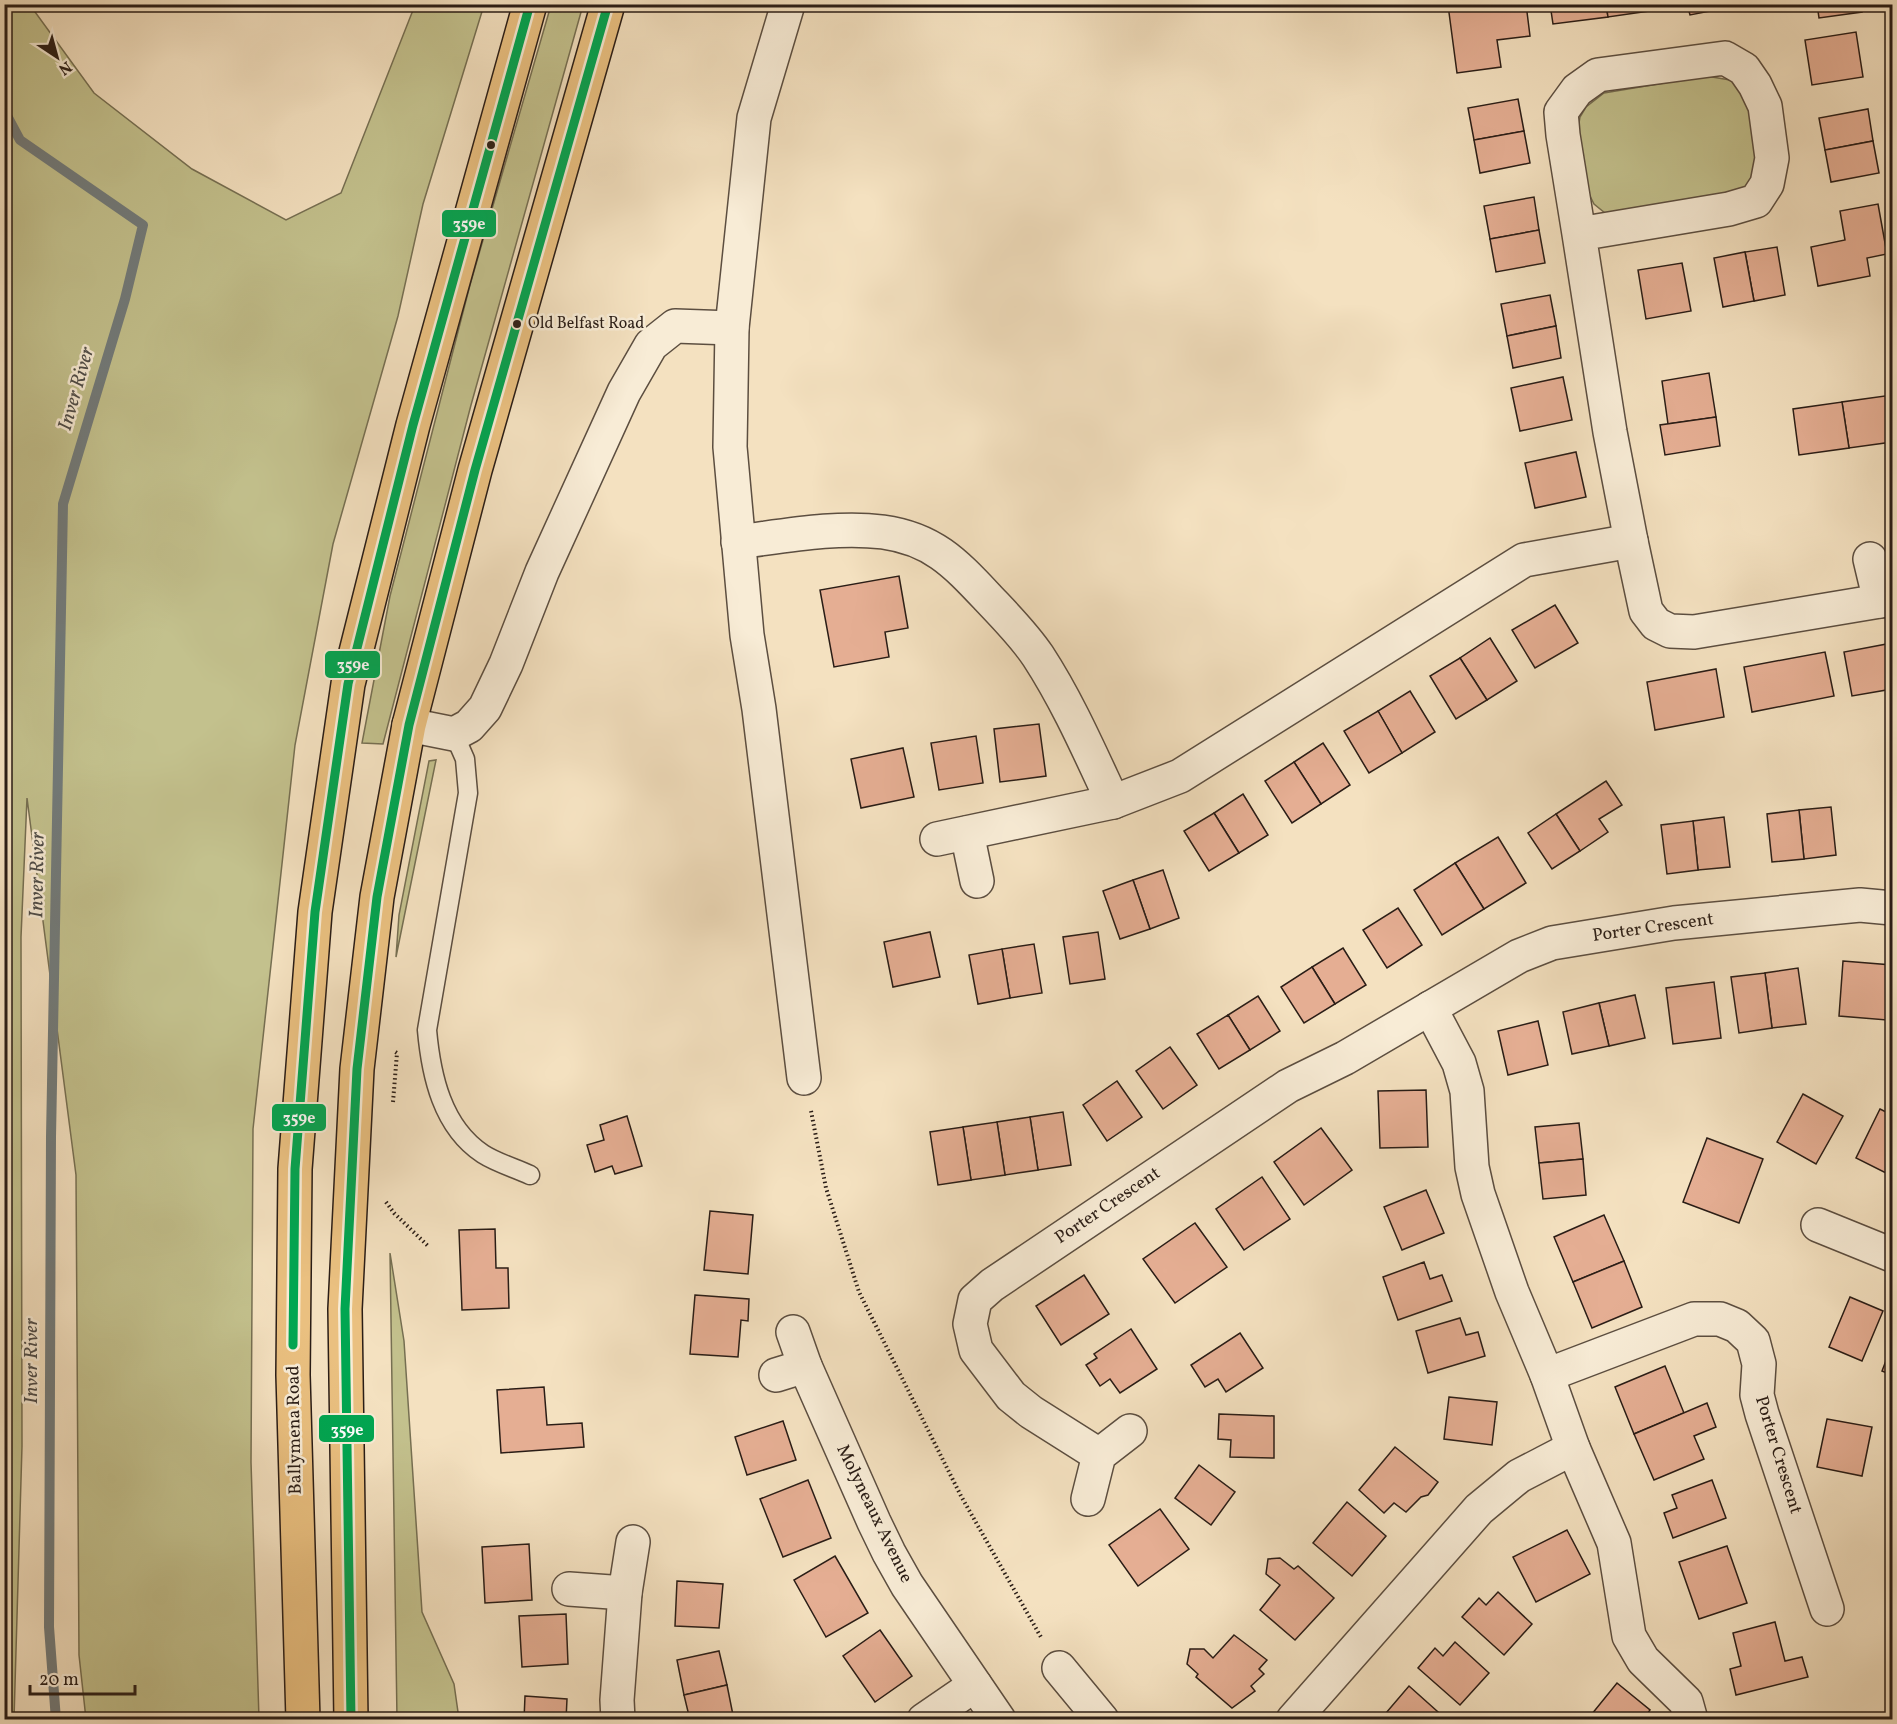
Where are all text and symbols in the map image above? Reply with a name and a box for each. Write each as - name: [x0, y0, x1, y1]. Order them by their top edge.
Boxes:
- north arrow: [27, 27, 87, 87]
- text: N: [53, 55, 76, 80]
- unlabelled marker: [485, 139, 497, 151]
- line badge: 359e: [441, 209, 497, 238]
- text: 359e: [453, 214, 485, 236]
- place label: Old Belfast Road: [528, 313, 644, 335]
- marker: Old Belfast Road: [511, 318, 523, 330]
- water label: Inver River: [52, 343, 102, 434]
- line badge: 359e: [324, 650, 381, 679]
- text: 359e: [337, 655, 369, 677]
- water label: Inver River: [23, 831, 53, 918]
- street label: Porter Crescent: [1591, 907, 1715, 949]
- line badge: 359e: [271, 1103, 327, 1132]
- text: 359e: [283, 1108, 315, 1130]
- street label: Porter Crescent: [1050, 1161, 1166, 1251]
- water label: Inver River: [18, 1317, 46, 1404]
- street label: Ballymena Road: [281, 1365, 309, 1495]
- street label: Porter Crescent: [1748, 1393, 1808, 1517]
- line badge: 359e: [318, 1414, 375, 1443]
- text: 359e: [331, 1420, 363, 1442]
- street label: Molyneaux Avenue: [830, 1441, 918, 1587]
- scale bar: [30, 1658, 135, 1696]
- text: 20 m: [39, 1668, 79, 1693]

